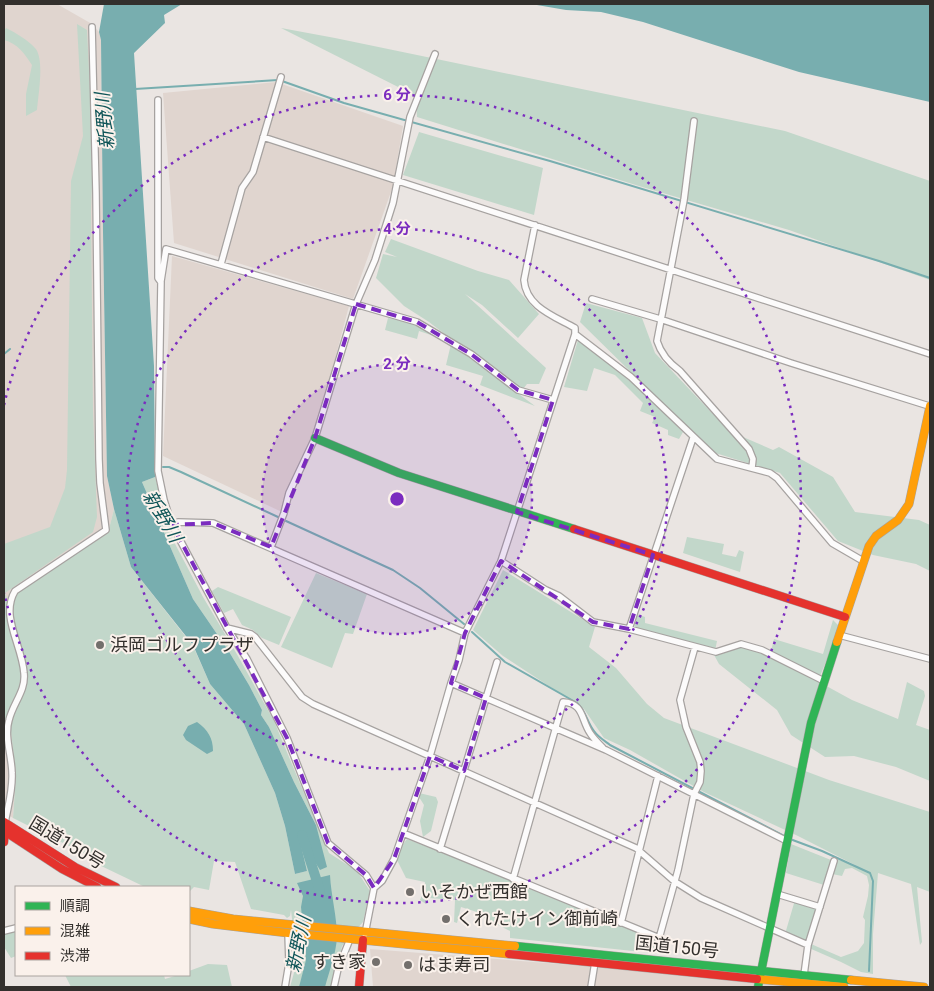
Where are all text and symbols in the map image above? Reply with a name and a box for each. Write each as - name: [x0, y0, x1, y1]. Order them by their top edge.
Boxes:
- text: 6 分: [383, 86, 411, 104]
- water label: 新野川: [90, 90, 118, 150]
- text: 4 分: [383, 220, 411, 238]
- text: 2 分: [383, 355, 411, 373]
- water label: 新野川: [138, 486, 188, 548]
- centre of rings: [388, 490, 406, 508]
- place label: 浜岡ゴルフプラザ: [110, 634, 254, 655]
- marker: 浜岡ゴルフプラザ: [94, 639, 106, 651]
- street label: 国道150号: [26, 812, 109, 873]
- place label: いそかぜ西館: [420, 881, 528, 902]
- legend: [15, 886, 190, 976]
- marker: いそかぜ西館: [404, 886, 416, 898]
- text: 順調: [60, 897, 90, 915]
- place label: くれたけイン御前崎: [456, 908, 618, 929]
- water label: 新野川: [281, 912, 316, 974]
- marker: くれたけイン御前崎: [440, 913, 452, 925]
- text: 混雑: [60, 922, 90, 940]
- street label: 国道150号: [634, 932, 720, 961]
- text: 渋滞: [60, 947, 90, 965]
- place label: すき家: [312, 951, 366, 972]
- place label: はま寿司: [418, 954, 490, 975]
- marker: すき家: [370, 956, 382, 968]
- marker: はま寿司: [402, 959, 414, 971]

